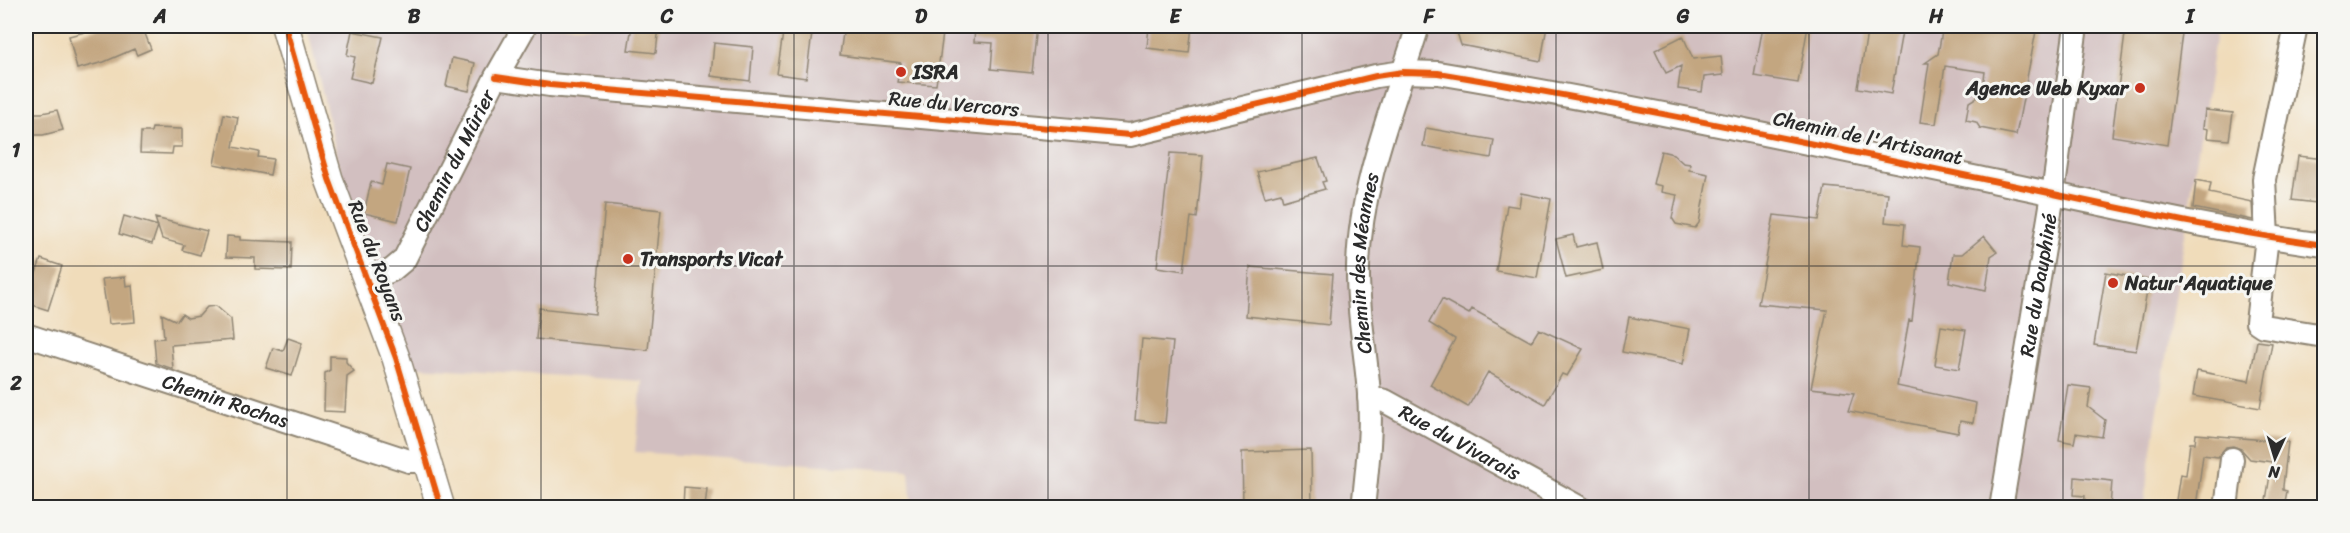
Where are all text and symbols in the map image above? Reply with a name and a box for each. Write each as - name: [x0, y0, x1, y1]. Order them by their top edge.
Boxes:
- text: A: [152, 0, 167, 34]
- text: B: [408, 0, 421, 34]
- text: C: [660, 0, 674, 34]
- text: D: [915, 0, 928, 34]
- text: E: [1169, 0, 1182, 34]
- text: F: [1423, 0, 1436, 34]
- text: G: [1676, 0, 1690, 34]
- text: H: [1928, 0, 1944, 34]
- text: I: [2185, 0, 2196, 34]
- place label: ISRA: [912, 55, 959, 90]
- marker: ISRA: [894, 65, 908, 79]
- place label: Agence Web Kyxar: [1965, 71, 2130, 106]
- street label: Rue du Vercors: [887, 81, 1022, 127]
- marker: Agence Web Kyxar: [2133, 81, 2147, 95]
- street label: Chemin du Mûrier: [403, 82, 505, 238]
- street label: Chemin de l'Artisanat: [1770, 101, 1966, 175]
- text: 1: [12, 133, 21, 168]
- street label: Chemin des Méannes: [1340, 168, 1389, 356]
- street label: Rue du Royans: [338, 195, 416, 328]
- street label: Rue du Dauphiné: [2009, 211, 2067, 360]
- place label: Transports Vicat: [640, 242, 784, 277]
- marker: Transports Vicat: [621, 252, 635, 266]
- place label: Natur'Aquatique: [2124, 266, 2273, 301]
- marker: Natur'Aquatique: [2106, 276, 2120, 290]
- street label: Chemin Rochas: [158, 364, 294, 438]
- text: 2: [9, 366, 22, 401]
- street label: Rue du Vivarais: [1393, 394, 1528, 490]
- north arrow: [2245, 428, 2305, 488]
- text: N: [2267, 458, 2282, 487]

